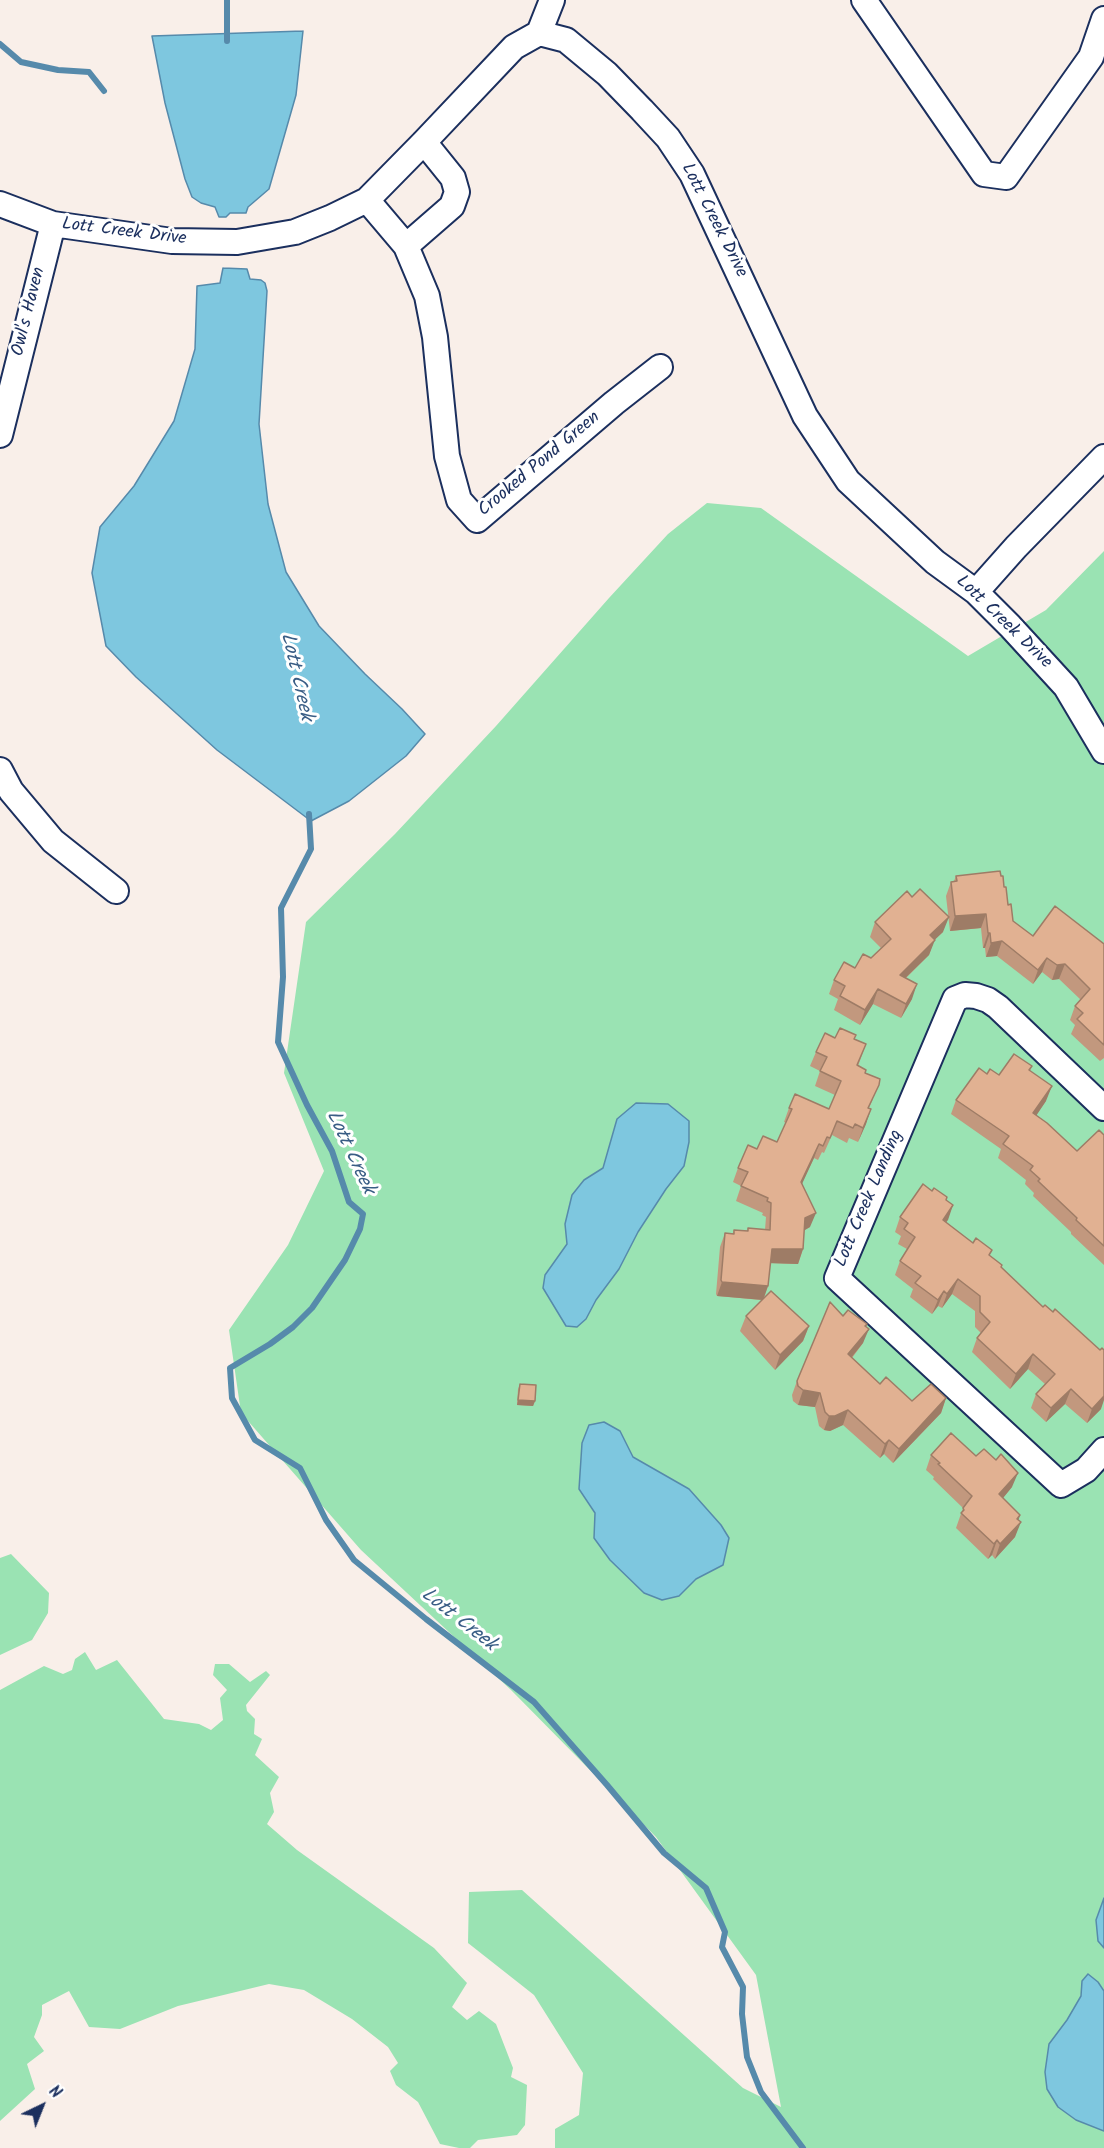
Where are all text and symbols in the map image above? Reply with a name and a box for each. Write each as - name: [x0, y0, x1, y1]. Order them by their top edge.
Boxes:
- street label: Lott Creek Drive: [675, 160, 751, 282]
- street label: Lott Creek Drive: [61, 215, 187, 251]
- street label: Owl's Haven: [9, 265, 51, 359]
- street label: Crooked Pond Green: [475, 408, 605, 522]
- street label: Lott Creek Drive: [950, 572, 1056, 674]
- water label: Lott Creek: [273, 631, 317, 723]
- water label: Lott Creek: [319, 1107, 379, 1199]
- street label: Lott Creek Landing: [831, 1127, 909, 1271]
- water label: Lott Creek: [415, 1584, 501, 1658]
- north arrow: [12, 2076, 72, 2136]
- text: N: [42, 2080, 67, 2105]

